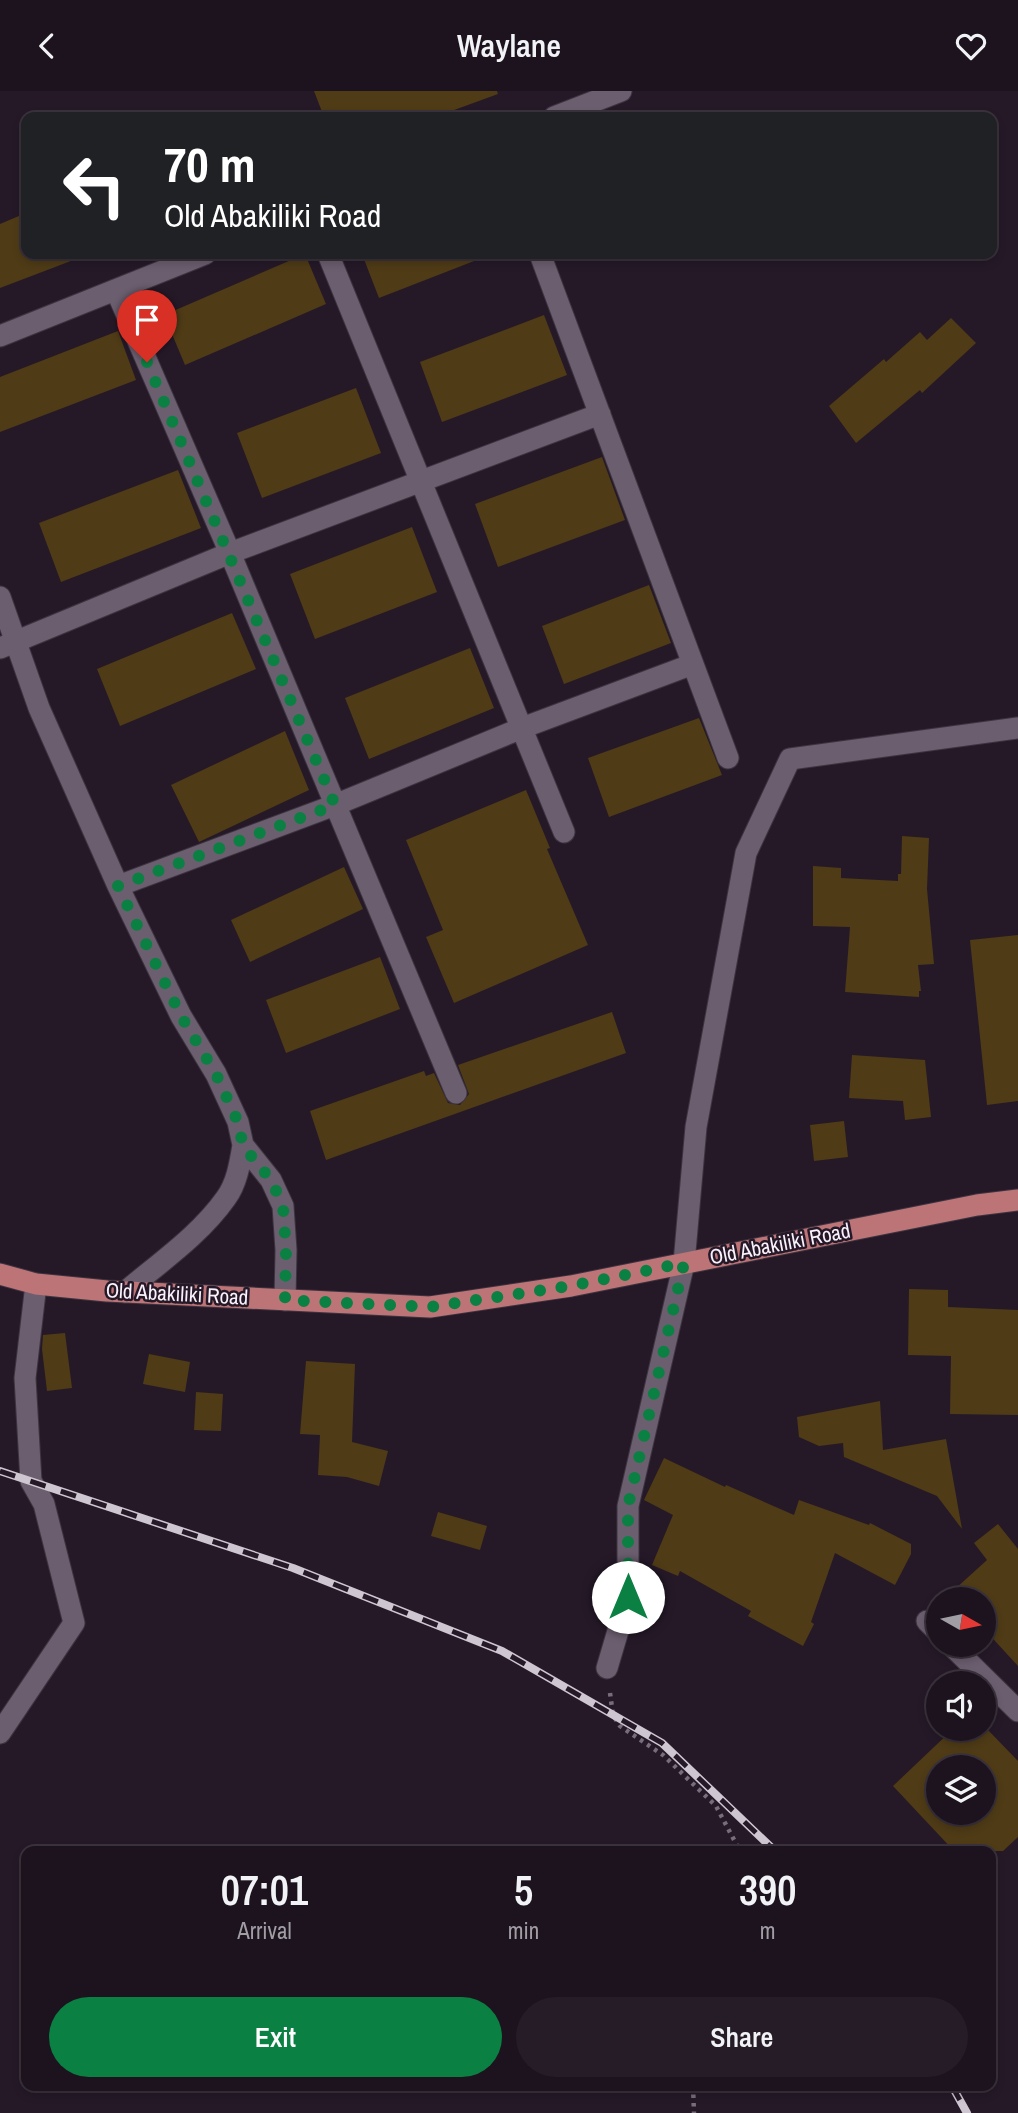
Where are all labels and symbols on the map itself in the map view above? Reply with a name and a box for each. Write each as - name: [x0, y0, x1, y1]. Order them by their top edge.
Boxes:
- pin: [117, 290, 177, 362]
- street label: Old Abakiliki Road: [707, 1216, 853, 1271]
- street label: Old Abakiliki Road: [105, 1275, 249, 1312]
- position arrow: [591, 1560, 665, 1634]
- north arrow: [926, 1587, 996, 1657]

